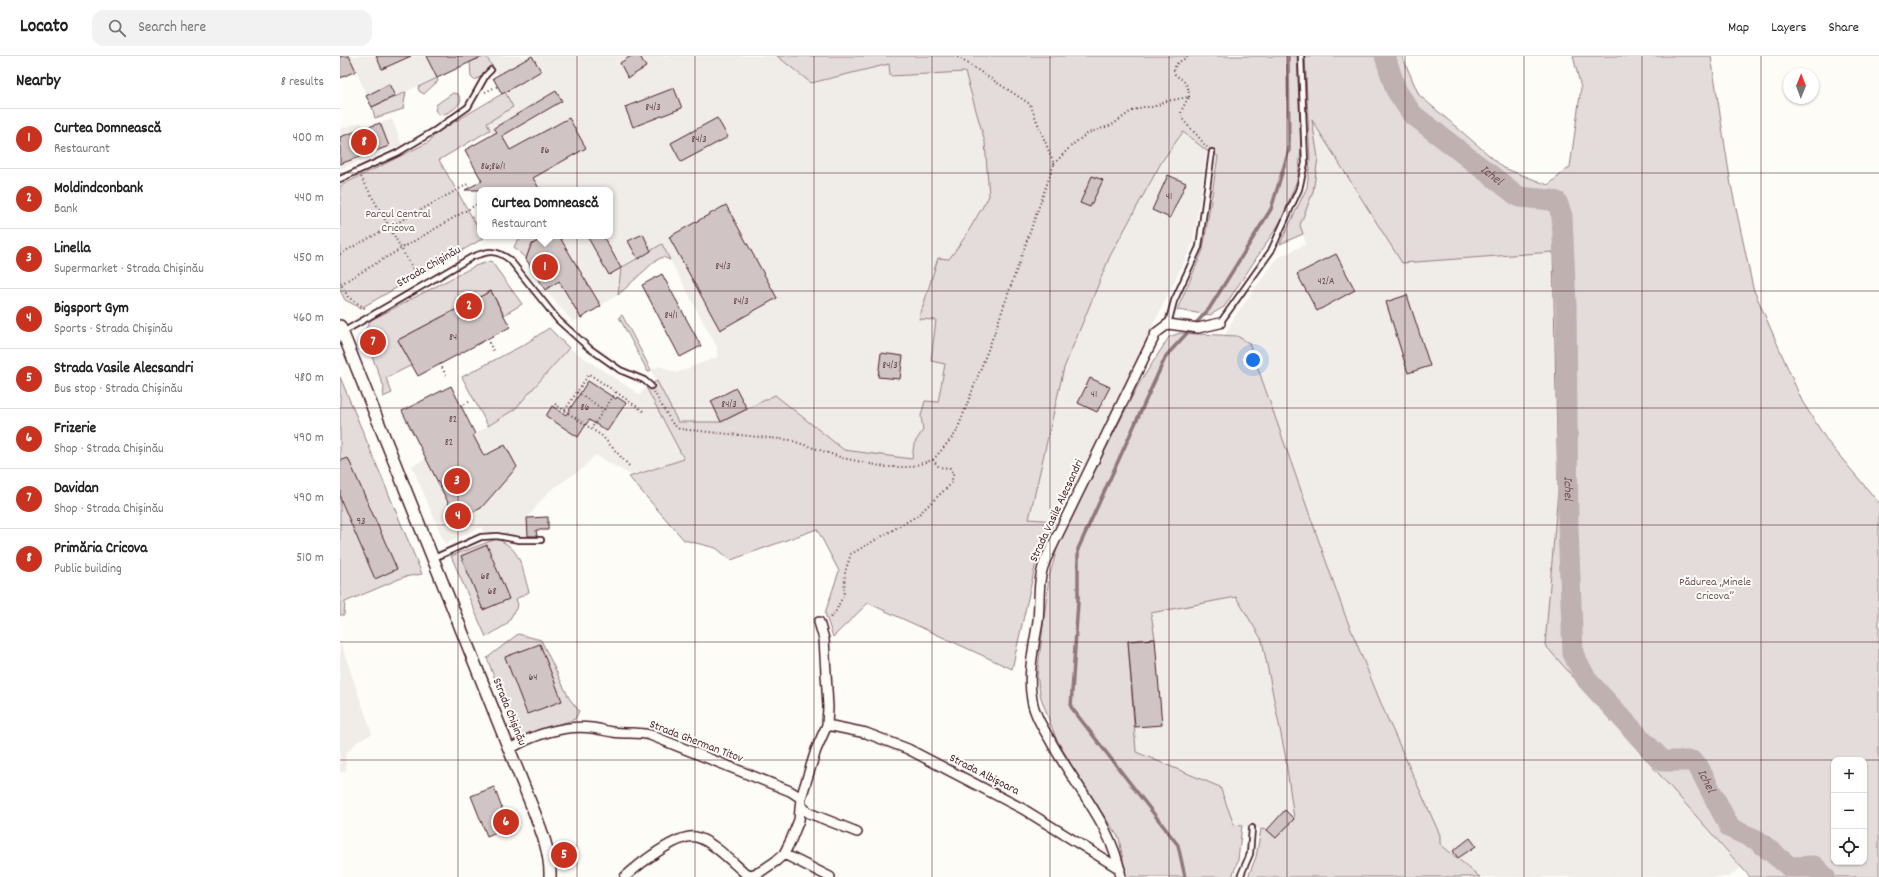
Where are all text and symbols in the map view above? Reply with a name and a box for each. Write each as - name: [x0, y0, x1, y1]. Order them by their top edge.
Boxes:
- search box: [92, 10, 372, 46]
- text: Locato: [20, 14, 68, 41]
- icon: search: [106, 17, 128, 39]
- text: Search here: [138, 17, 206, 39]
- text: Map: [1728, 18, 1749, 38]
- text: Layers: [1771, 18, 1806, 38]
- text: Share: [1828, 18, 1859, 38]
- north arrow: [1783, 68, 1819, 104]
- text: Nearby: [16, 70, 60, 94]
- text: 8 results: [281, 73, 324, 92]
- house number: 84/3: [645, 101, 661, 115]
- text: Curtea Domnească: [54, 118, 161, 140]
- pin: 8: [351, 127, 377, 157]
- text: 1: [28, 129, 30, 148]
- text: 400 m: [293, 129, 324, 148]
- house number: 84/3: [691, 133, 707, 147]
- text: Restaurant: [54, 140, 110, 159]
- house number: 86: [541, 144, 550, 158]
- house number: 86;86/1: [481, 160, 505, 174]
- water label: Ichel: [1476, 161, 1507, 191]
- text: Moldindconbank: [54, 178, 143, 200]
- popup: [477, 187, 613, 239]
- text: 2: [26, 189, 32, 208]
- text: 440 m: [294, 189, 324, 208]
- house number: 41: [1166, 190, 1172, 204]
- text: Curtea Domnească: [491, 193, 599, 215]
- text: Bank: [54, 200, 78, 219]
- park label: Parcul Central Cricova: [365, 206, 431, 237]
- text: Restaurant: [491, 215, 547, 234]
- text: Linella: [54, 238, 91, 260]
- street label: Strada Chișinău: [394, 242, 464, 292]
- text: 3: [26, 249, 32, 268]
- text: 450 m: [294, 249, 324, 268]
- pin: 1: [532, 252, 558, 282]
- text: Supermarket · Strada Chișinău: [54, 260, 204, 279]
- house number: 84/3: [715, 260, 731, 274]
- house number: 42/A: [1318, 275, 1335, 289]
- pin: 2: [456, 291, 482, 321]
- house number: 84/3: [733, 295, 749, 309]
- text: Bigsport Gym: [54, 298, 129, 320]
- text: 4: [26, 309, 32, 328]
- text: 460 m: [293, 309, 324, 328]
- house number: 84/1: [664, 309, 678, 323]
- text: Sports · Strada Chișinău: [54, 320, 173, 339]
- pin: 7: [360, 327, 386, 357]
- house number: 84: [449, 331, 457, 345]
- your location: [1243, 350, 1263, 370]
- text: Strada Vasile Alecsandri: [54, 358, 193, 380]
- house number: 84/3: [882, 359, 898, 373]
- text: 5: [26, 369, 32, 388]
- text: 480 m: [294, 369, 324, 388]
- text: Bus stop · Strada Chișinău: [54, 380, 183, 399]
- house number: 41: [1091, 388, 1097, 402]
- house number: 84/3: [721, 398, 737, 412]
- house number: 86: [581, 401, 590, 415]
- house number: 82: [449, 413, 457, 427]
- text: Frizerie: [54, 418, 96, 440]
- text: 6: [26, 429, 32, 448]
- text: 490 m: [294, 429, 324, 448]
- house number: 82: [445, 436, 453, 450]
- text: Shop · Strada Chișinău: [54, 440, 164, 459]
- street label: Strada Vasile Alecsandri: [1026, 457, 1088, 565]
- pin: 3: [444, 466, 470, 496]
- water label: Ichel: [1558, 476, 1577, 502]
- text: Davidan: [54, 478, 99, 500]
- text: 7: [27, 489, 31, 508]
- text: 490 m: [294, 489, 324, 508]
- text: Shop · Strada Chișinău: [54, 500, 164, 519]
- pin: 4: [445, 501, 471, 531]
- house number: 93: [356, 515, 366, 529]
- text: Primăria Cricova: [54, 538, 147, 560]
- text: 8: [26, 549, 32, 568]
- text: 510 m: [296, 549, 324, 568]
- text: Public building: [54, 560, 122, 579]
- house number: 68: [481, 570, 489, 584]
- park label: Pădurea „Minele Cricova”: [1679, 574, 1751, 605]
- house number: 68: [488, 585, 496, 599]
- house number: 64: [528, 671, 538, 685]
- street label: Strada Chișinău: [488, 676, 530, 748]
- street label: Strada Gherman Titov: [647, 716, 745, 768]
- street label: Strada Albișoara: [946, 750, 1022, 800]
- map controls: [1831, 757, 1867, 865]
- button: +: [1831, 757, 1867, 793]
- water label: Ichel: [1692, 766, 1720, 797]
- button: −: [1831, 793, 1867, 829]
- pin: 6: [493, 807, 519, 837]
- button: locate: [1831, 829, 1867, 865]
- pin: 5: [551, 840, 577, 870]

